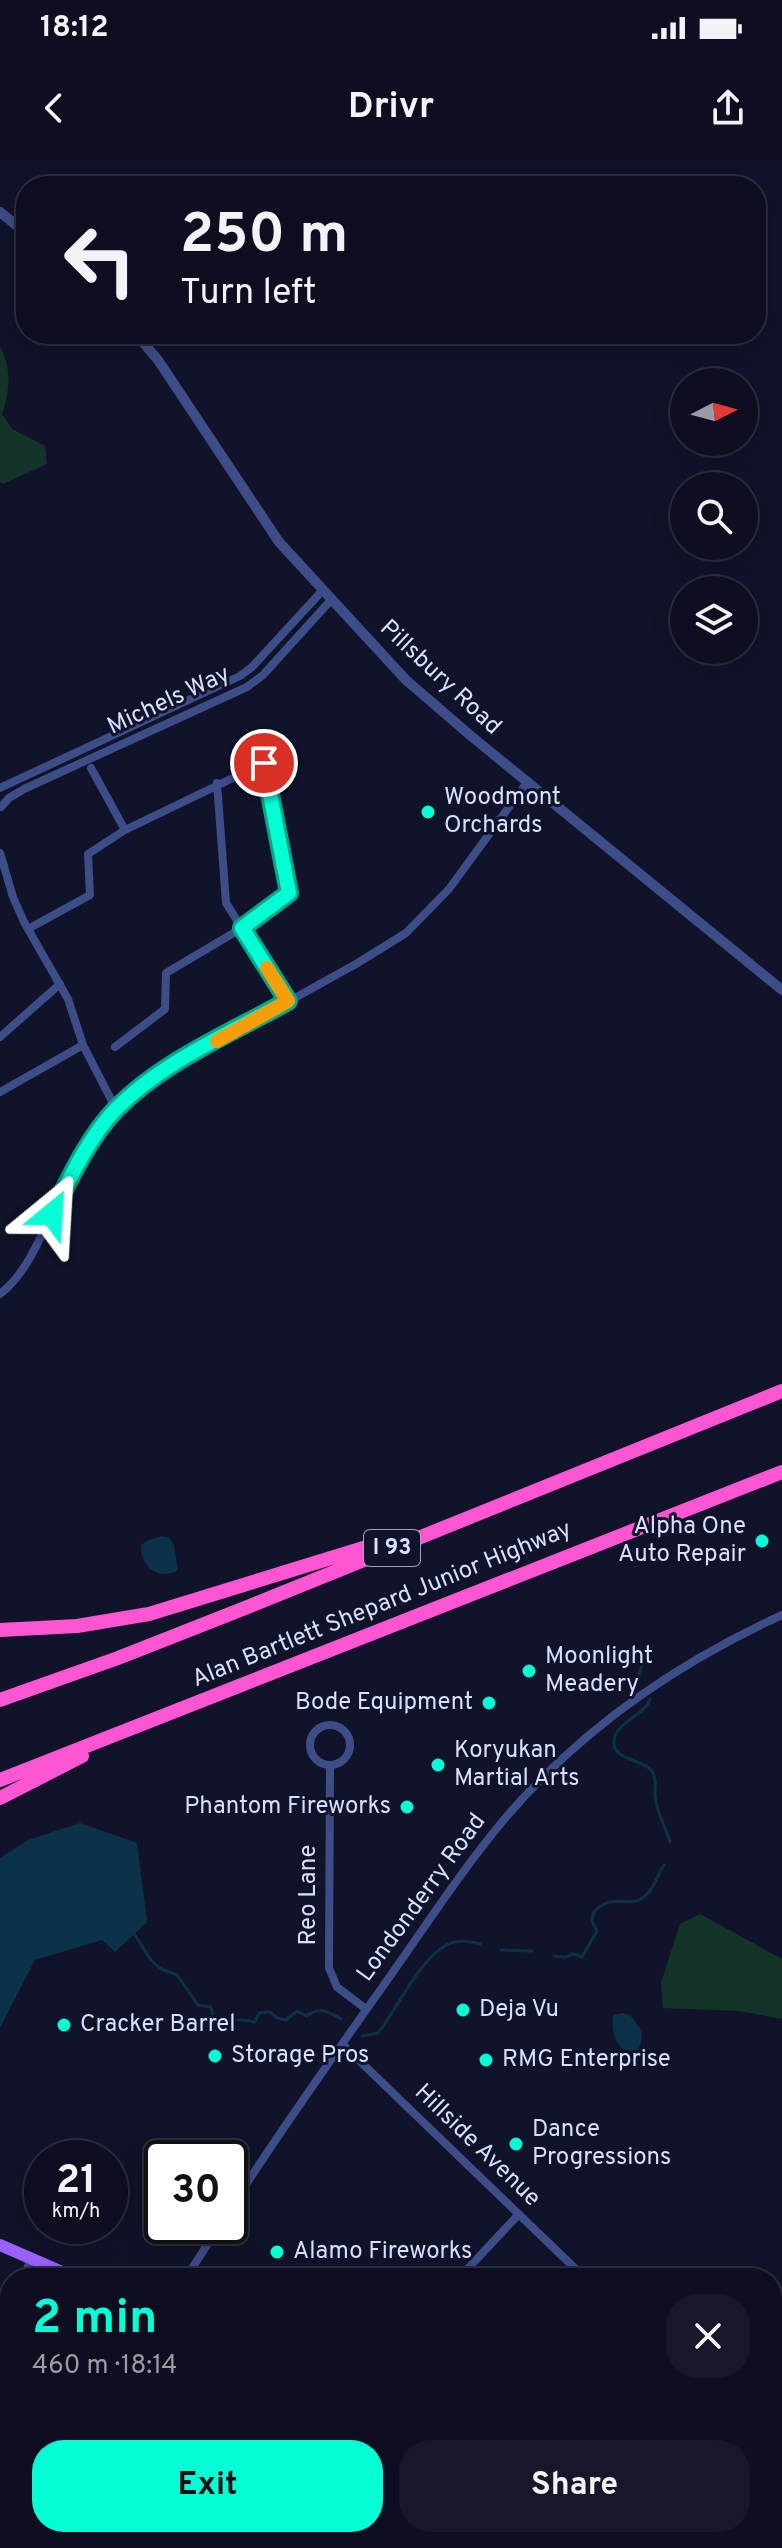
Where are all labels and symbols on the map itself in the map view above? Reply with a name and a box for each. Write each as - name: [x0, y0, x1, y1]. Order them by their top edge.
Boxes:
- north arrow: [670, 368, 758, 456]
- street label: Pillsbury Road: [373, 614, 507, 742]
- street label: Michels Way: [103, 660, 235, 742]
- pin: [230, 729, 298, 797]
- place label: Woodmont Orchards: [444, 783, 561, 841]
- marker: Woodmont Orchards: [419, 803, 437, 821]
- position arrow: [10, 1172, 94, 1256]
- place label: Alpha One Auto Repair: [618, 1512, 746, 1570]
- street label: Alan Bartlett Shepard Junior Highway: [188, 1515, 576, 1695]
- road number: I 93: [364, 1530, 420, 1566]
- marker: Alpha One Auto Repair: [753, 1532, 771, 1550]
- place label: Moonlight Meadery: [545, 1642, 653, 1700]
- marker: Moonlight Meadery: [520, 1662, 538, 1680]
- place label: Bode Equipment: [295, 1688, 473, 1718]
- marker: Bode Equipment: [480, 1694, 498, 1712]
- place label: Koryukan Martial Arts: [454, 1736, 580, 1794]
- marker: Koryukan Martial Arts: [429, 1756, 447, 1774]
- place label: Phantom Fireworks: [184, 1792, 391, 1822]
- marker: Phantom Fireworks: [398, 1798, 416, 1816]
- street label: Londonderry Road: [351, 1808, 493, 1988]
- street label: Reo Lane: [294, 1845, 324, 1945]
- place label: Deja Vu: [479, 1995, 559, 2025]
- marker: Deja Vu: [454, 2001, 472, 2019]
- place label: Cracker Barrel: [80, 2010, 236, 2040]
- marker: Cracker Barrel: [55, 2016, 73, 2034]
- place label: Storage Pros: [231, 2041, 369, 2071]
- place label: RMG Enterprise: [502, 2045, 671, 2075]
- marker: Storage Pros: [206, 2047, 224, 2065]
- marker: RMG Enterprise: [477, 2051, 495, 2069]
- street label: Hillside Avenue: [408, 2078, 546, 2214]
- place label: Dance Progressions: [532, 2115, 671, 2173]
- marker: Dance Progressions: [507, 2135, 525, 2153]
- speed limit sign: 30: [144, 2140, 248, 2244]
- place label: Alamo Fireworks: [293, 2237, 472, 2267]
- marker: Alamo Fireworks: [268, 2243, 286, 2261]

